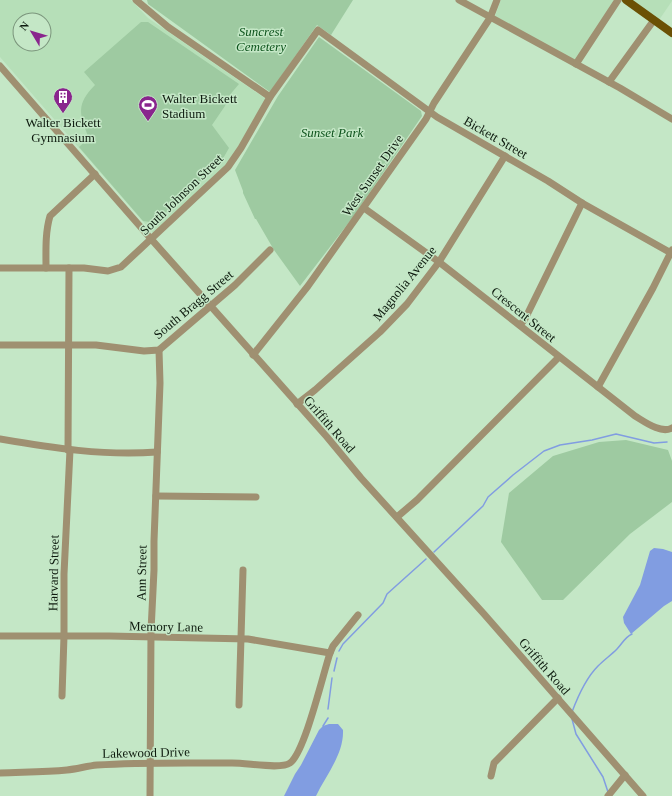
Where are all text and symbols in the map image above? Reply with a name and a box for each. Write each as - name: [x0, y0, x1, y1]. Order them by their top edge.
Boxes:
- north arrow: [12, 12, 52, 52]
- text: N: [17, 19, 31, 33]
- park label: Suncrest Cemetery: [236, 24, 286, 54]
- building icon: Walter Bickett Gymnasium: [52, 86, 74, 114]
- place label: Walter Bickett Stadium: [162, 91, 238, 121]
- sports icon: Walter Bickett Stadium: [137, 94, 159, 122]
- street label: Bickett Street: [461, 113, 531, 162]
- place label: Walter Bickett Gymnasium: [25, 115, 101, 145]
- park label: Sunset Park: [301, 125, 363, 140]
- street label: West Sunset Drive: [339, 131, 406, 219]
- street label: South Johnson Street: [137, 151, 226, 238]
- street label: Magnolia Avenue: [370, 243, 439, 324]
- street label: South Bragg Street: [151, 267, 236, 342]
- street label: Crescent Street: [488, 284, 559, 345]
- street label: Griffith Road: [301, 393, 359, 456]
- street label: Harvard Street: [45, 534, 62, 611]
- street label: Ann Street: [134, 545, 149, 601]
- street label: Memory Lane: [129, 618, 203, 635]
- street label: Griffith Road: [516, 635, 574, 698]
- street label: Lakewood Drive: [102, 744, 190, 761]

